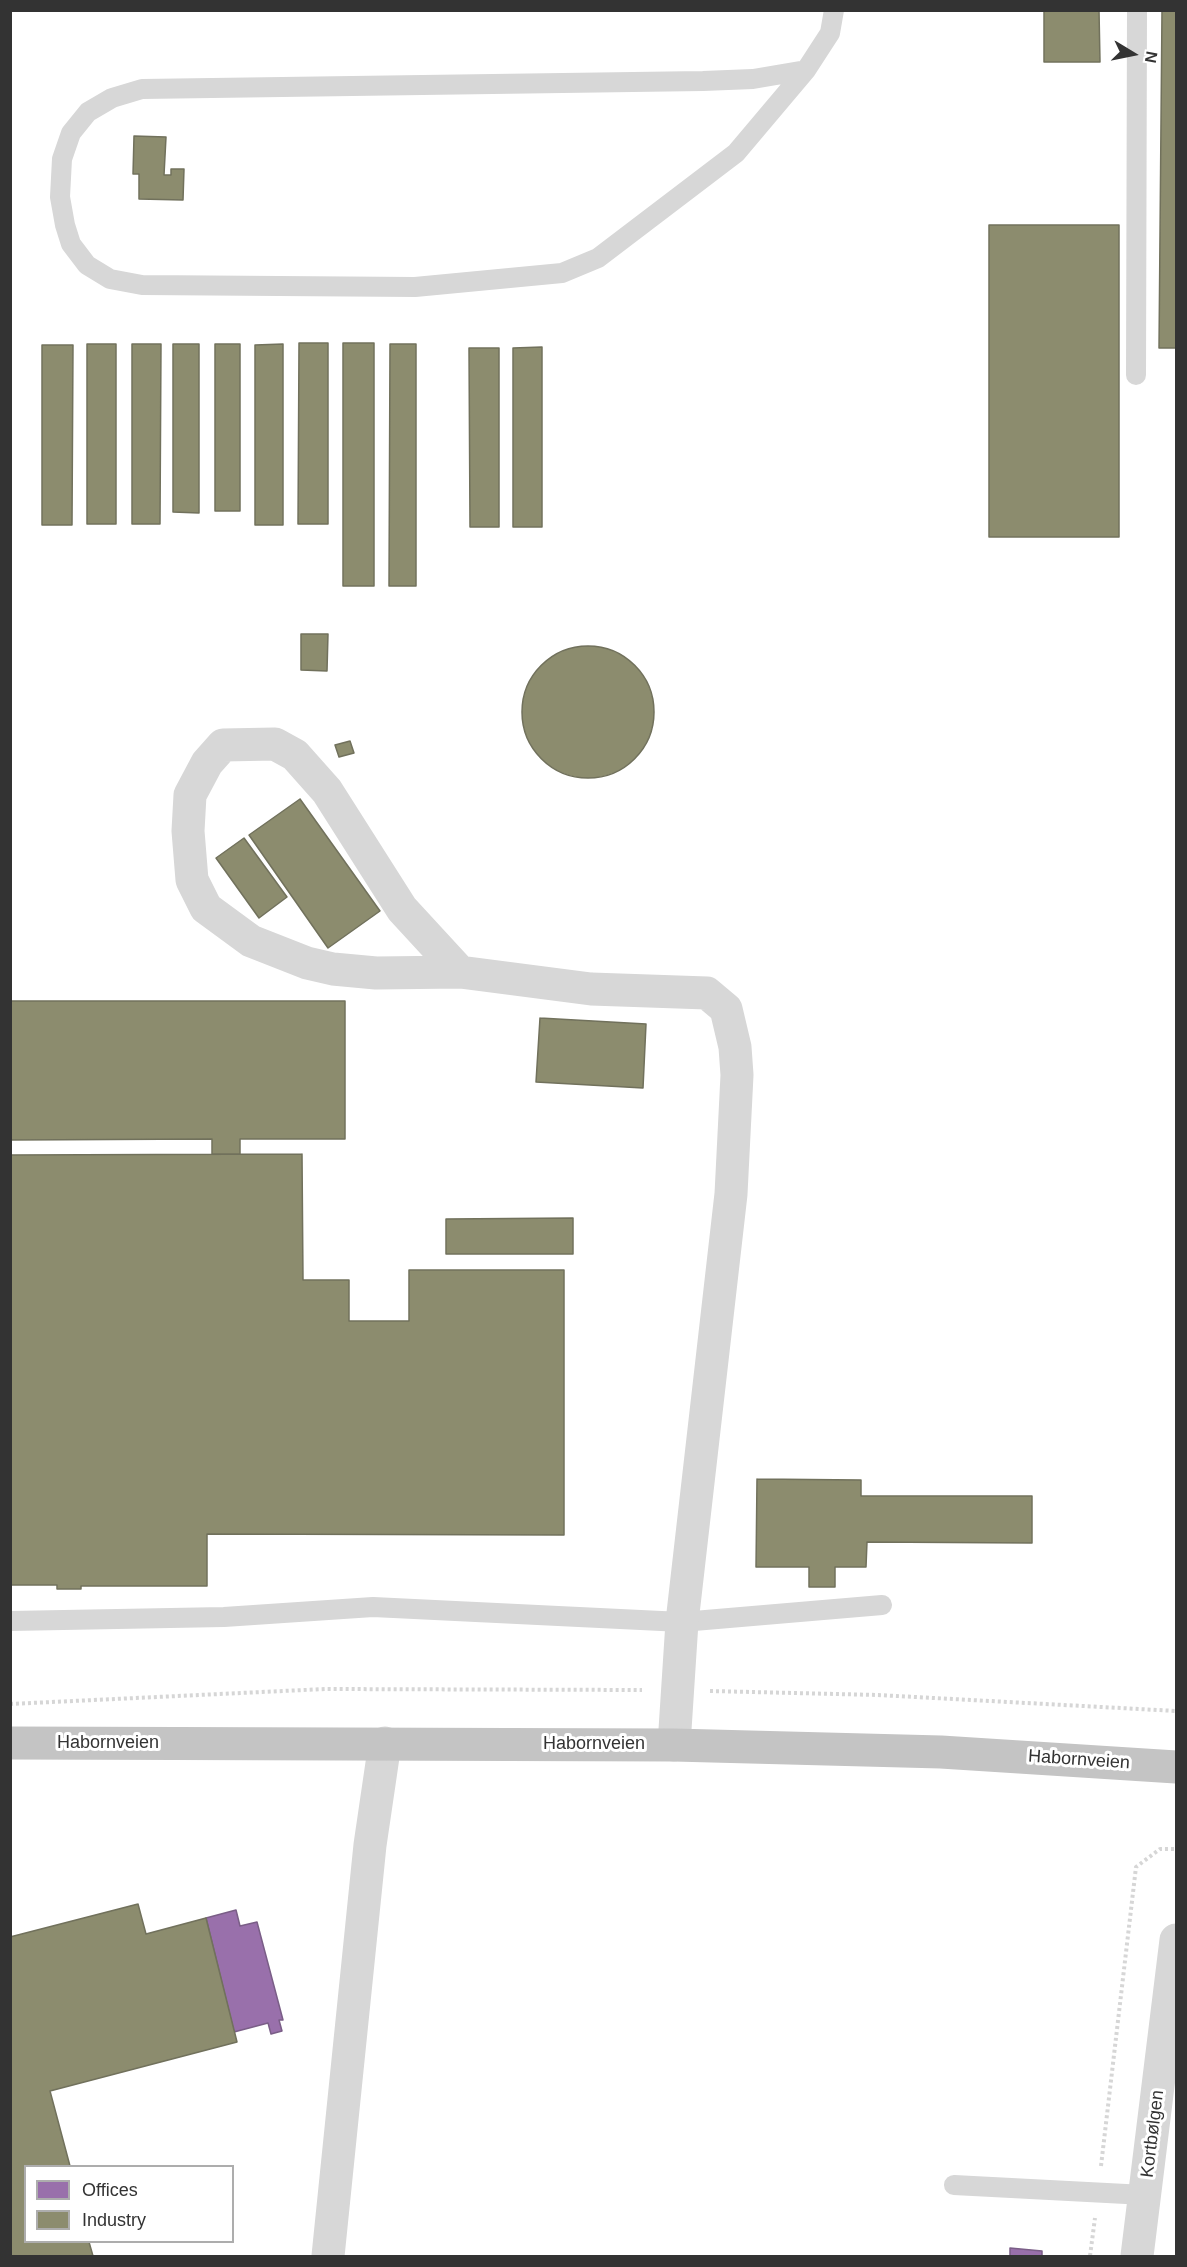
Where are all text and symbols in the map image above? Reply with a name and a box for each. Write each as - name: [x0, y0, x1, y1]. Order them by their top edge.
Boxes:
- north arrow: [1103, 24, 1163, 84]
- text: N: [1142, 50, 1161, 64]
- street label: Habornveien: [57, 1732, 159, 1754]
- street label: Habornveien: [543, 1733, 645, 1755]
- street label: Habornveien: [1027, 1746, 1131, 1774]
- street label: Kortbølgen: [1137, 2089, 1169, 2179]
- legend: [24, 2165, 234, 2243]
- text: Offices: [82, 2180, 138, 2200]
- text: Industry: [82, 2210, 146, 2230]

